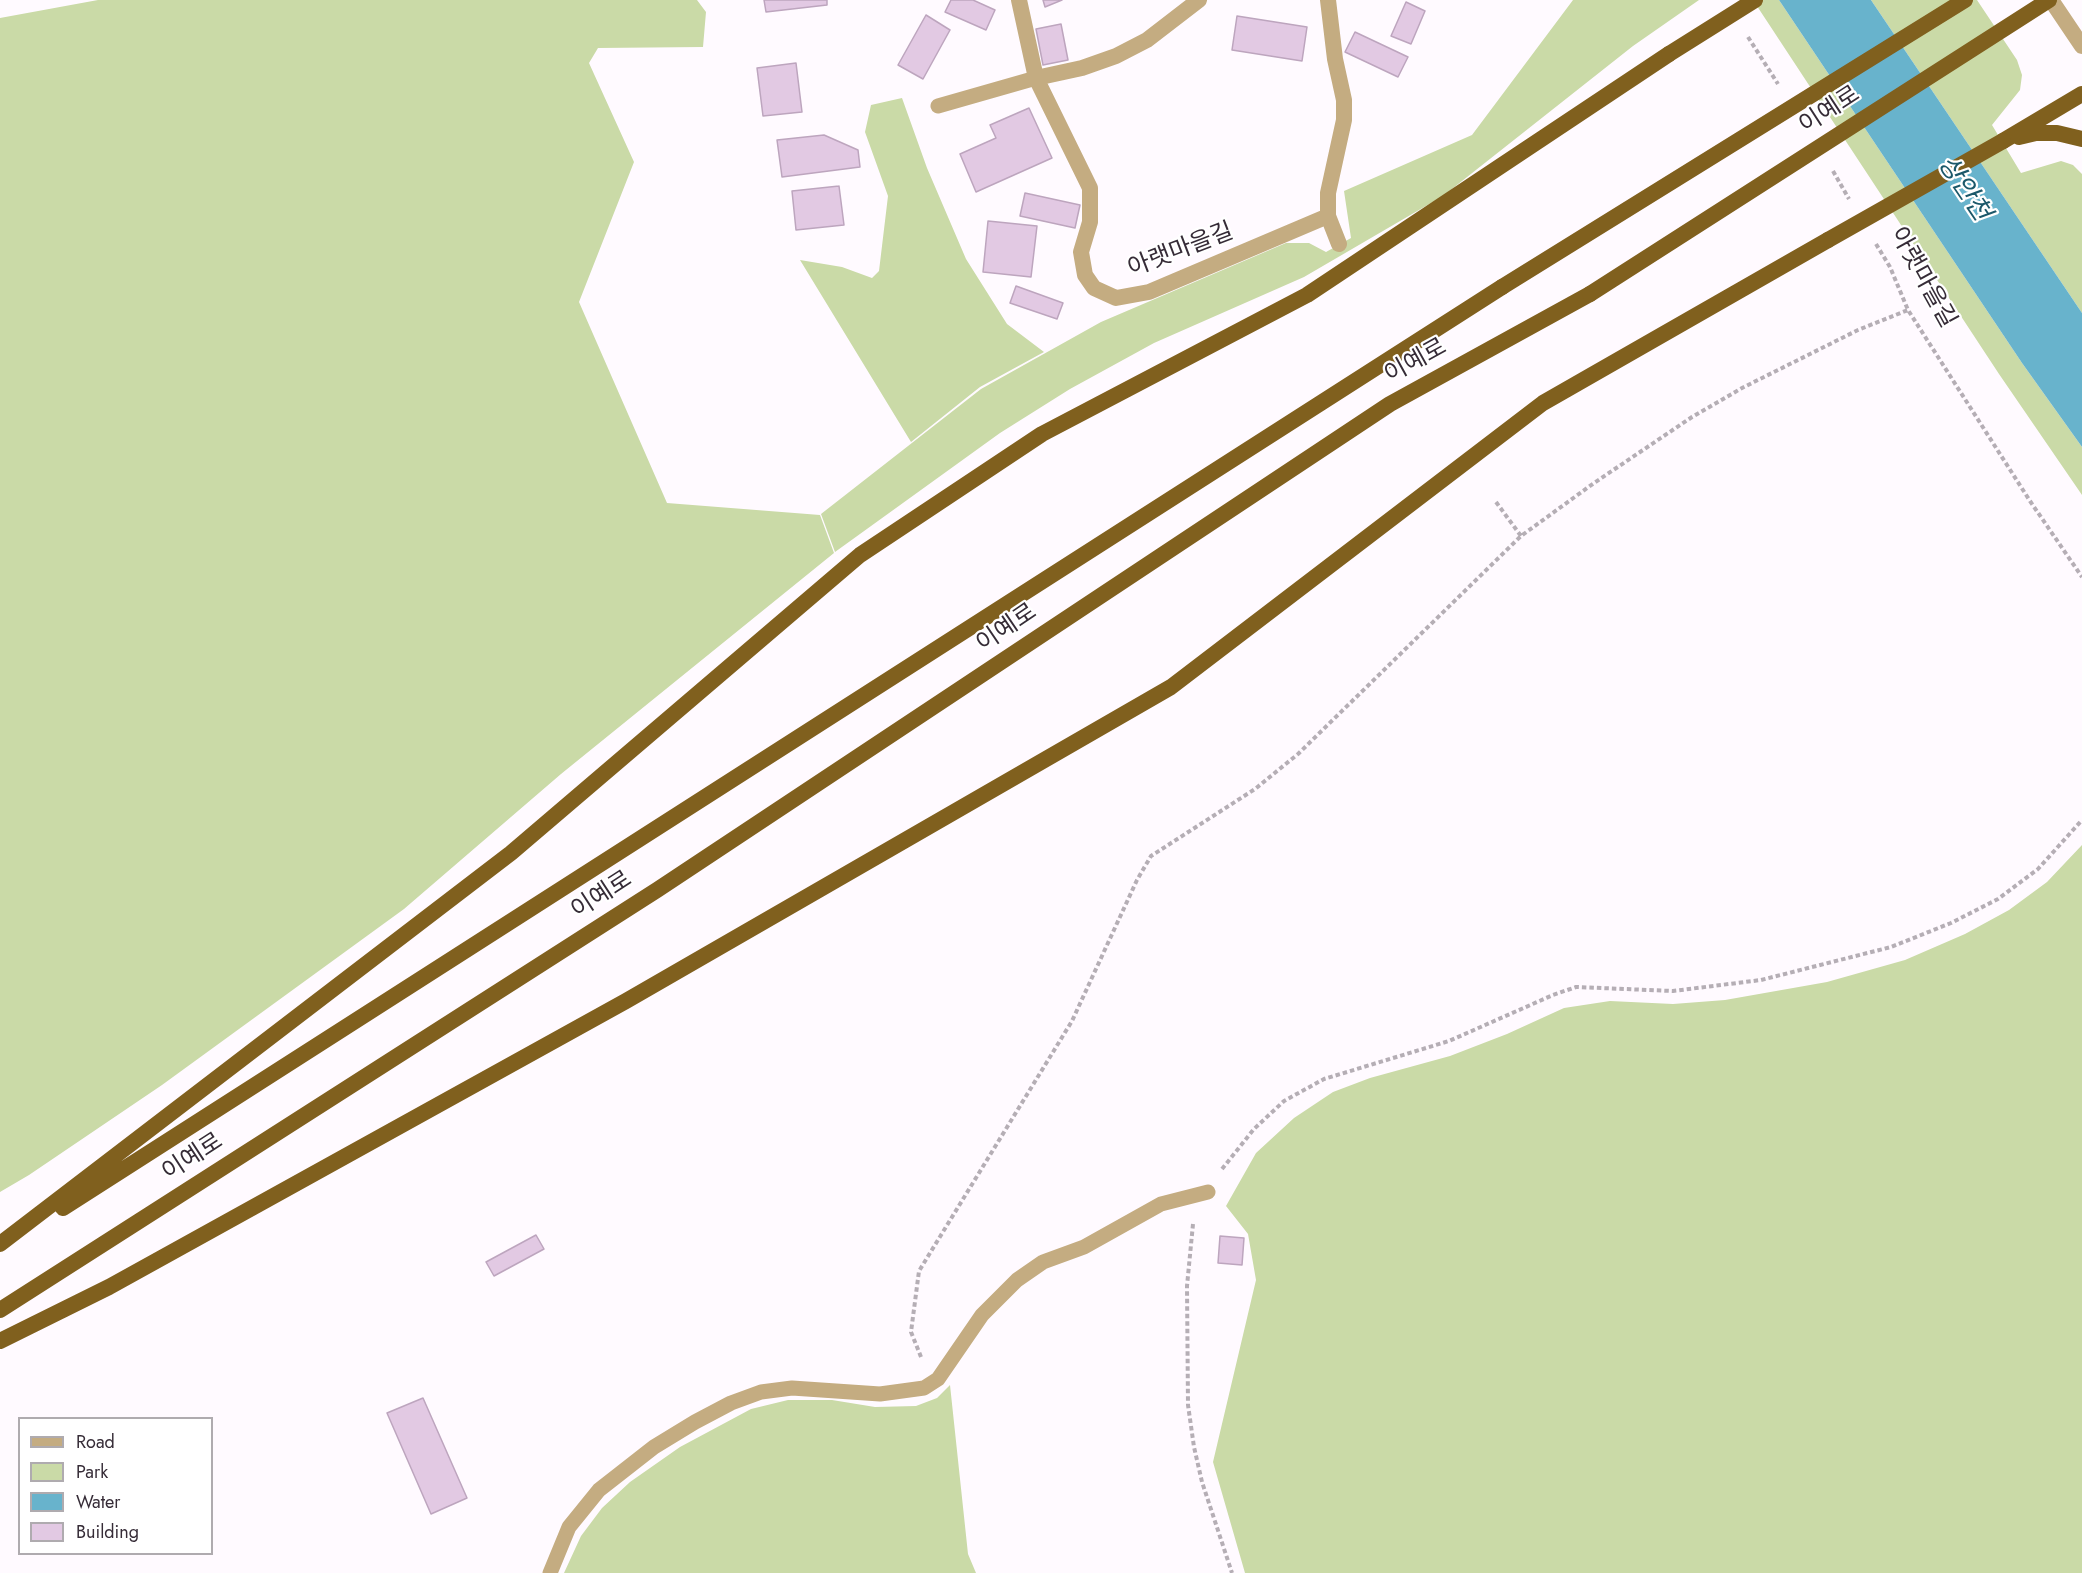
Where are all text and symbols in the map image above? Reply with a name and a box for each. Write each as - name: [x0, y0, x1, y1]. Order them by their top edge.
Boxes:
- street label: 이예로: [1794, 81, 1866, 141]
- water label: 상안천: [1930, 151, 1996, 227]
- street label: 아랫마을길: [1124, 218, 1238, 284]
- street label: 아랫마을길: [1883, 223, 1961, 333]
- street label: 이예로: [1380, 333, 1452, 391]
- street label: 이예로: [971, 599, 1043, 659]
- street label: 이예로: [566, 866, 638, 926]
- street label: 이예로: [157, 1128, 229, 1188]
- legend: [18, 1417, 213, 1555]
- text: Road: [76, 1429, 115, 1455]
- text: Park: [76, 1459, 108, 1485]
- text: Water: [76, 1489, 120, 1515]
- text: Building: [76, 1519, 139, 1545]

